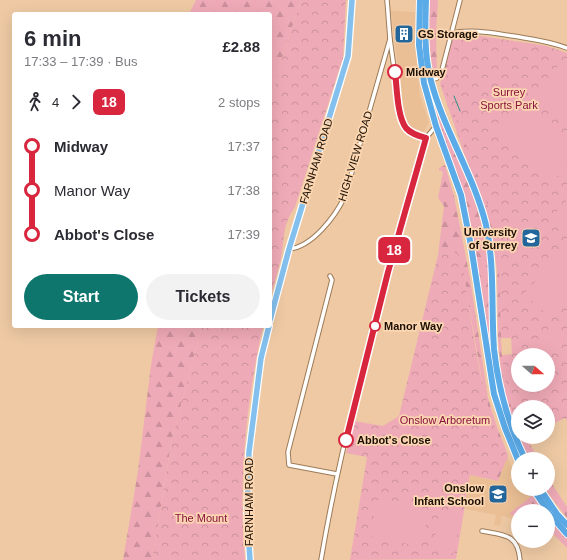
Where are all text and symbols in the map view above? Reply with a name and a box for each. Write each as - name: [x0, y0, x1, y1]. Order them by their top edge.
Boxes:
- building icon: GS Storage: [393, 23, 415, 45]
- text: 6 min: [24, 26, 81, 51]
- place label: GS Storage: [418, 28, 478, 40]
- text: £2.88: [222, 38, 260, 55]
- text: 17:33 – 17:39 · Bus: [24, 54, 137, 69]
- marker: Midway: [387, 64, 403, 80]
- place label: Midway: [406, 66, 447, 78]
- park label: Surrey Sports Park: [480, 86, 538, 111]
- icon: walk: [24, 91, 46, 113]
- icon: forward: [65, 91, 87, 113]
- text: 18: [101, 94, 117, 110]
- text: 4: [52, 95, 59, 110]
- text: 2 stops: [218, 95, 260, 110]
- street label: HIGH VIEW ROAD: [336, 109, 374, 202]
- street label: FARNHAM ROAD: [297, 117, 335, 205]
- text: Midway: [54, 138, 108, 155]
- text: 17:37: [227, 139, 260, 154]
- text: Manor Way: [54, 182, 130, 199]
- text: 17:38: [227, 183, 260, 198]
- text: Abbot's Close: [54, 226, 154, 243]
- place label: University of Surrey: [464, 226, 518, 251]
- text: 17:39: [227, 227, 260, 242]
- school or university icon: University of Surrey: [520, 227, 542, 249]
- line badge: 18: [376, 237, 412, 263]
- text: 18: [386, 242, 402, 258]
- button: Start: [24, 274, 138, 320]
- button: Tickets: [146, 274, 260, 320]
- marker: Manor Way: [369, 320, 381, 332]
- place label: Manor Way: [384, 320, 443, 332]
- north arrow: [511, 348, 555, 392]
- map controls: [511, 348, 555, 548]
- button: layers: [511, 400, 555, 444]
- park label: Onslow Arboretum: [400, 414, 490, 426]
- marker: Abbot's Close: [338, 432, 354, 448]
- place label: Abbot's Close: [357, 434, 431, 446]
- button: +: [511, 452, 555, 496]
- street label: FARNHAM ROAD: [243, 458, 255, 546]
- place label: Onslow Infant School: [414, 482, 484, 507]
- school or university icon: Onslow Infant School: [487, 483, 509, 505]
- button: −: [511, 504, 555, 548]
- park label: The Mount: [175, 512, 227, 524]

